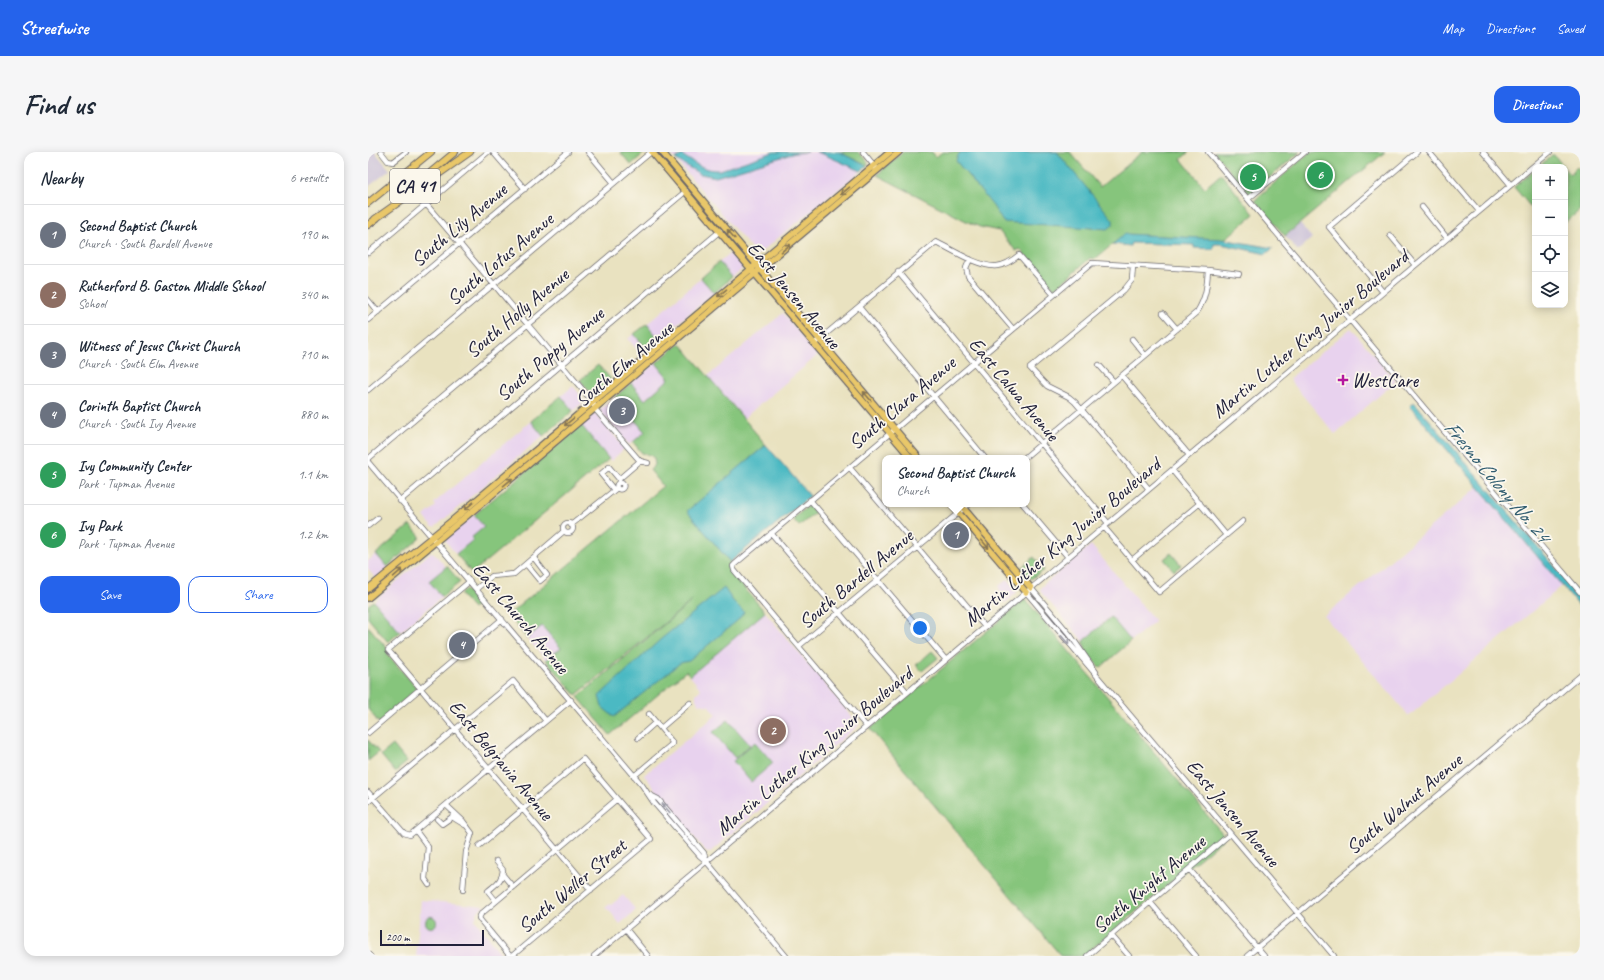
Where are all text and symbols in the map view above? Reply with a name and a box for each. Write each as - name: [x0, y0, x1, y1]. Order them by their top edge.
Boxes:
- text: Streetwise: [20, 16, 88, 40]
- text: Map: [1443, 20, 1464, 37]
- text: Directions: [1486, 20, 1535, 37]
- text: Saved: [1557, 20, 1584, 37]
- button: Directions: [1494, 86, 1580, 123]
- text: Find us: [24, 87, 94, 122]
- pin: 6: [1307, 160, 1333, 190]
- pin: 5: [1240, 162, 1266, 192]
- map controls: [1532, 164, 1568, 308]
- button: +: [1532, 164, 1568, 200]
- text: Nearby: [40, 168, 83, 189]
- road number: CA 41: [390, 169, 440, 203]
- text: 6 results: [290, 170, 328, 186]
- street label: South Lily Avenue: [406, 177, 513, 272]
- one-way arrow: [839, 186, 850, 195]
- button: −: [1532, 200, 1568, 236]
- street label: South Lotus Avenue: [441, 206, 560, 311]
- text: Second Baptist Church: [78, 217, 197, 236]
- text: 1: [50, 227, 56, 243]
- text: 190 m: [300, 227, 328, 243]
- one-way arrow: [727, 229, 736, 239]
- text: Church · South Bardell Avenue: [78, 236, 212, 252]
- street label: East Jensen Avenue: [742, 236, 847, 355]
- button: locate: [1532, 236, 1568, 272]
- street label: Martin Luther King Junior Boulevard: [1206, 242, 1416, 424]
- one-way arrow: [780, 244, 791, 253]
- street label: South Holly Avenue: [460, 262, 575, 364]
- button: layers: [1532, 272, 1568, 308]
- text: Rutherford B. Gaston Middle School: [78, 277, 264, 296]
- text: 2: [50, 287, 56, 303]
- text: 340 m: [300, 287, 328, 303]
- one-way arrow: [716, 289, 727, 298]
- text: School: [78, 296, 106, 312]
- street label: South Poppy Avenue: [491, 301, 610, 406]
- street label: South Elm Avenue: [570, 315, 679, 412]
- street label: East Calwa Avenue: [963, 332, 1066, 447]
- text: Witness of Jesus Christ Church: [78, 337, 240, 356]
- text: 3: [50, 347, 56, 363]
- text: 710 m: [300, 347, 328, 363]
- street label: South Clara Avenue: [843, 350, 962, 455]
- text: Church · South Elm Avenue: [78, 356, 198, 372]
- place label: WestCare: [1352, 368, 1419, 393]
- marker: WestCare: [1337, 374, 1349, 386]
- one-way arrow: [862, 391, 871, 402]
- pin: 3: [609, 396, 635, 426]
- text: Corinth Baptist Church: [78, 397, 200, 416]
- text: 4: [50, 407, 56, 423]
- text: 880 m: [300, 407, 328, 423]
- water label: Fresno Colony No. 24: [1439, 415, 1558, 551]
- text: Church · South Ivy Avenue: [78, 416, 195, 432]
- one-way arrow: [563, 418, 574, 427]
- street label: Martin Luther King Junior Boulevard: [958, 450, 1168, 632]
- popup: [882, 455, 1030, 507]
- text: Ivy Community Center: [78, 457, 191, 476]
- text: Second Baptist Church: [897, 464, 1015, 483]
- text: 5: [50, 467, 56, 483]
- text: 1.1 km: [298, 467, 328, 483]
- text: Park · Tupman Avenue: [78, 476, 174, 492]
- one-way arrow: [503, 477, 513, 486]
- text: Church: [897, 483, 929, 499]
- one-way arrow: [464, 501, 475, 510]
- text: Ivy Park: [78, 517, 122, 536]
- pin: 1: [943, 520, 969, 550]
- street label: South Bardell Avenue: [794, 523, 920, 634]
- text: 6: [50, 527, 56, 543]
- text: 1.2 km: [298, 527, 328, 543]
- text: Park · Tupman Avenue: [78, 536, 174, 552]
- one-way arrow: [981, 539, 990, 550]
- street label: East Church Avenue: [467, 557, 576, 680]
- one-way arrow: [392, 568, 403, 577]
- button: Save: [40, 576, 180, 613]
- button: Share: [188, 576, 328, 613]
- your location: [910, 618, 930, 638]
- pin: 4: [449, 630, 475, 660]
- one-way arrow: [1061, 634, 1070, 645]
- street label: Martin Luther King Junior Boulevard: [710, 659, 920, 841]
- street label: East Belgravia Avenue: [443, 695, 560, 826]
- pin: 2: [760, 716, 786, 746]
- street label: South Walnut Avenue: [1341, 747, 1468, 860]
- street label: East Jensen Avenue: [1181, 754, 1286, 873]
- one-way arrow: [662, 802, 670, 813]
- street label: South Knight Avenue: [1087, 828, 1212, 939]
- street label: South Weller Street: [513, 832, 633, 939]
- scale bar: [380, 928, 484, 947]
- text: 200 m: [386, 930, 410, 944]

